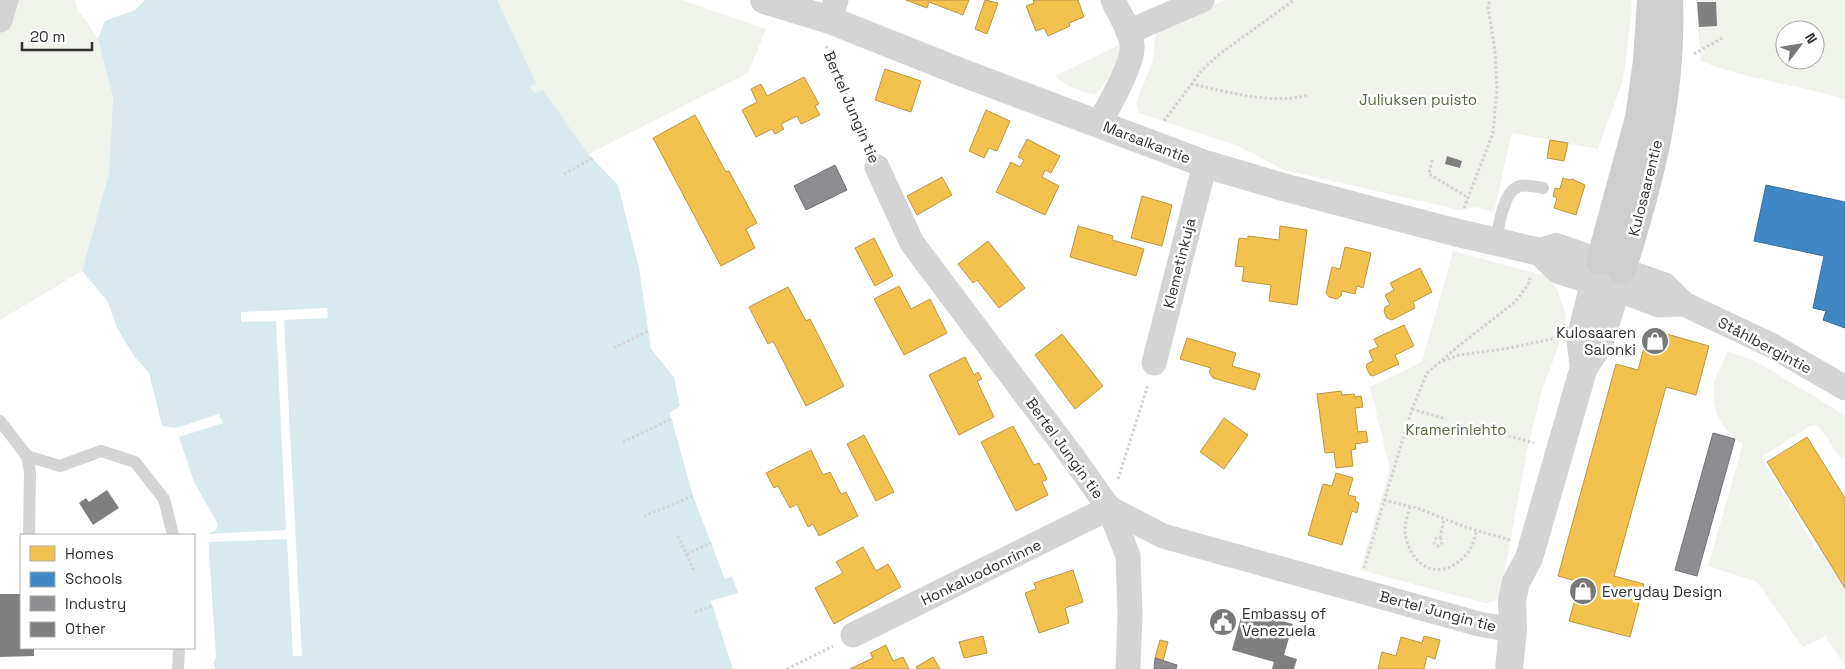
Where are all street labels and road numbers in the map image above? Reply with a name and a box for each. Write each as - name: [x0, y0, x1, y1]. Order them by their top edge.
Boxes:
- street label: Bertel Jungin tie: [820, 48, 884, 166]
- street label: Marsalkantie: [1101, 117, 1194, 167]
- street label: Kulosaarentie: [1624, 138, 1666, 238]
- street label: Klemetinkuja: [1159, 215, 1200, 310]
- street label: Ståhlbergintie: [1715, 312, 1815, 378]
- street label: Bertel Jungin tie: [1022, 394, 1108, 502]
- street label: Honkaluodonrinne: [918, 535, 1044, 609]
- street label: Bertel Jungin tie: [1377, 586, 1499, 636]

